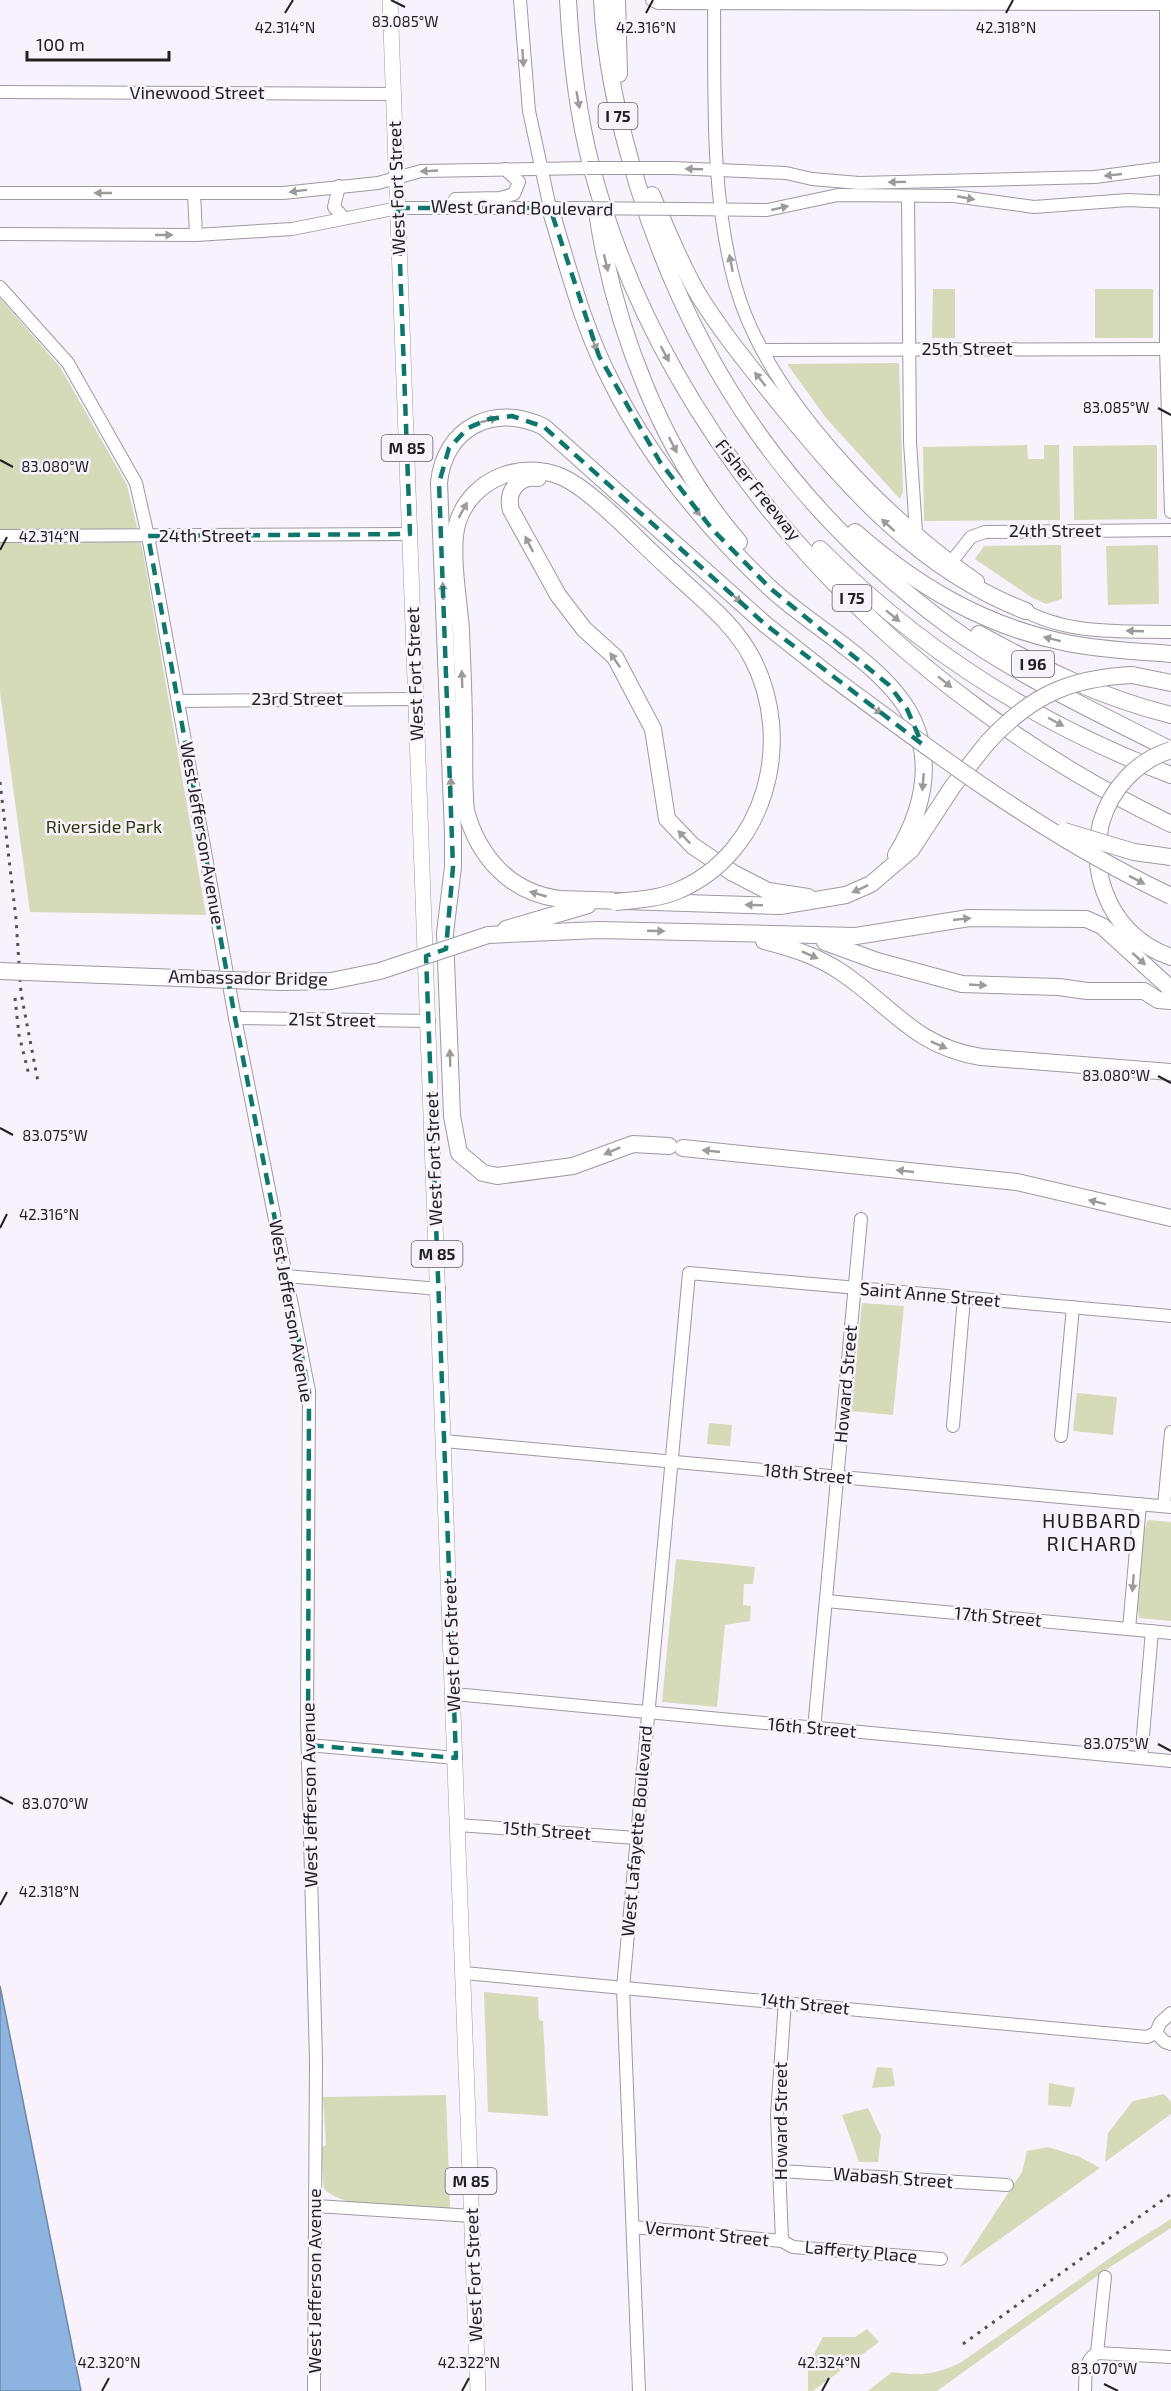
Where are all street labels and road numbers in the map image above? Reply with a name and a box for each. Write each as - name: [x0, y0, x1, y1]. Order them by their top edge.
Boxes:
- street label: Vinewood Street: [129, 81, 265, 103]
- road number: I 75: [598, 103, 638, 129]
- street label: West Fort Street: [383, 120, 409, 255]
- street label: West Grand Boulevard: [430, 194, 614, 220]
- street label: 25th Street: [921, 337, 1013, 359]
- street label: Fisher Freeway: [711, 434, 807, 545]
- road number: M 85: [382, 435, 432, 461]
- street label: 24th Street: [1009, 519, 1101, 541]
- street label: 24th Street: [159, 524, 251, 546]
- road number: I 75: [832, 585, 872, 611]
- street label: West Fort Street: [401, 606, 427, 741]
- road number: I 96: [1012, 651, 1054, 677]
- street label: 23rd Street: [251, 687, 343, 709]
- street label: West Jefferson Avenue: [176, 740, 230, 926]
- street label: Ambassador Bridge: [168, 965, 328, 989]
- street label: 21st Street: [288, 1007, 376, 1031]
- street label: West Fort Street: [420, 1091, 446, 1226]
- street label: West Jefferson Avenue: [265, 1218, 319, 1404]
- road number: M 85: [412, 1241, 462, 1267]
- street label: Saint Anne Street: [859, 1277, 1001, 1311]
- street label: Howard Street: [829, 1324, 861, 1444]
- street label: 18th Street: [763, 1458, 854, 1488]
- street label: West Fort Street: [438, 1577, 464, 1712]
- street label: 17th Street: [953, 1601, 1043, 1631]
- street label: West Jefferson Avenue: [296, 1702, 322, 1888]
- street label: 16th Street: [767, 1712, 857, 1742]
- street label: West Lafayette Boulevard: [616, 1724, 656, 1937]
- street label: 15th Street: [502, 1816, 592, 1844]
- street label: 14th Street: [759, 1987, 851, 2019]
- street label: Howard Street: [769, 2062, 791, 2180]
- street label: Wabash Street: [832, 2162, 954, 2192]
- road number: M 85: [446, 2168, 496, 2194]
- street label: West Jefferson Avenue: [303, 2188, 325, 2374]
- street label: West Fort Street: [460, 2207, 486, 2342]
- street label: Vermont Street: [644, 2216, 770, 2250]
- street label: Lafferty Place: [804, 2235, 918, 2267]

